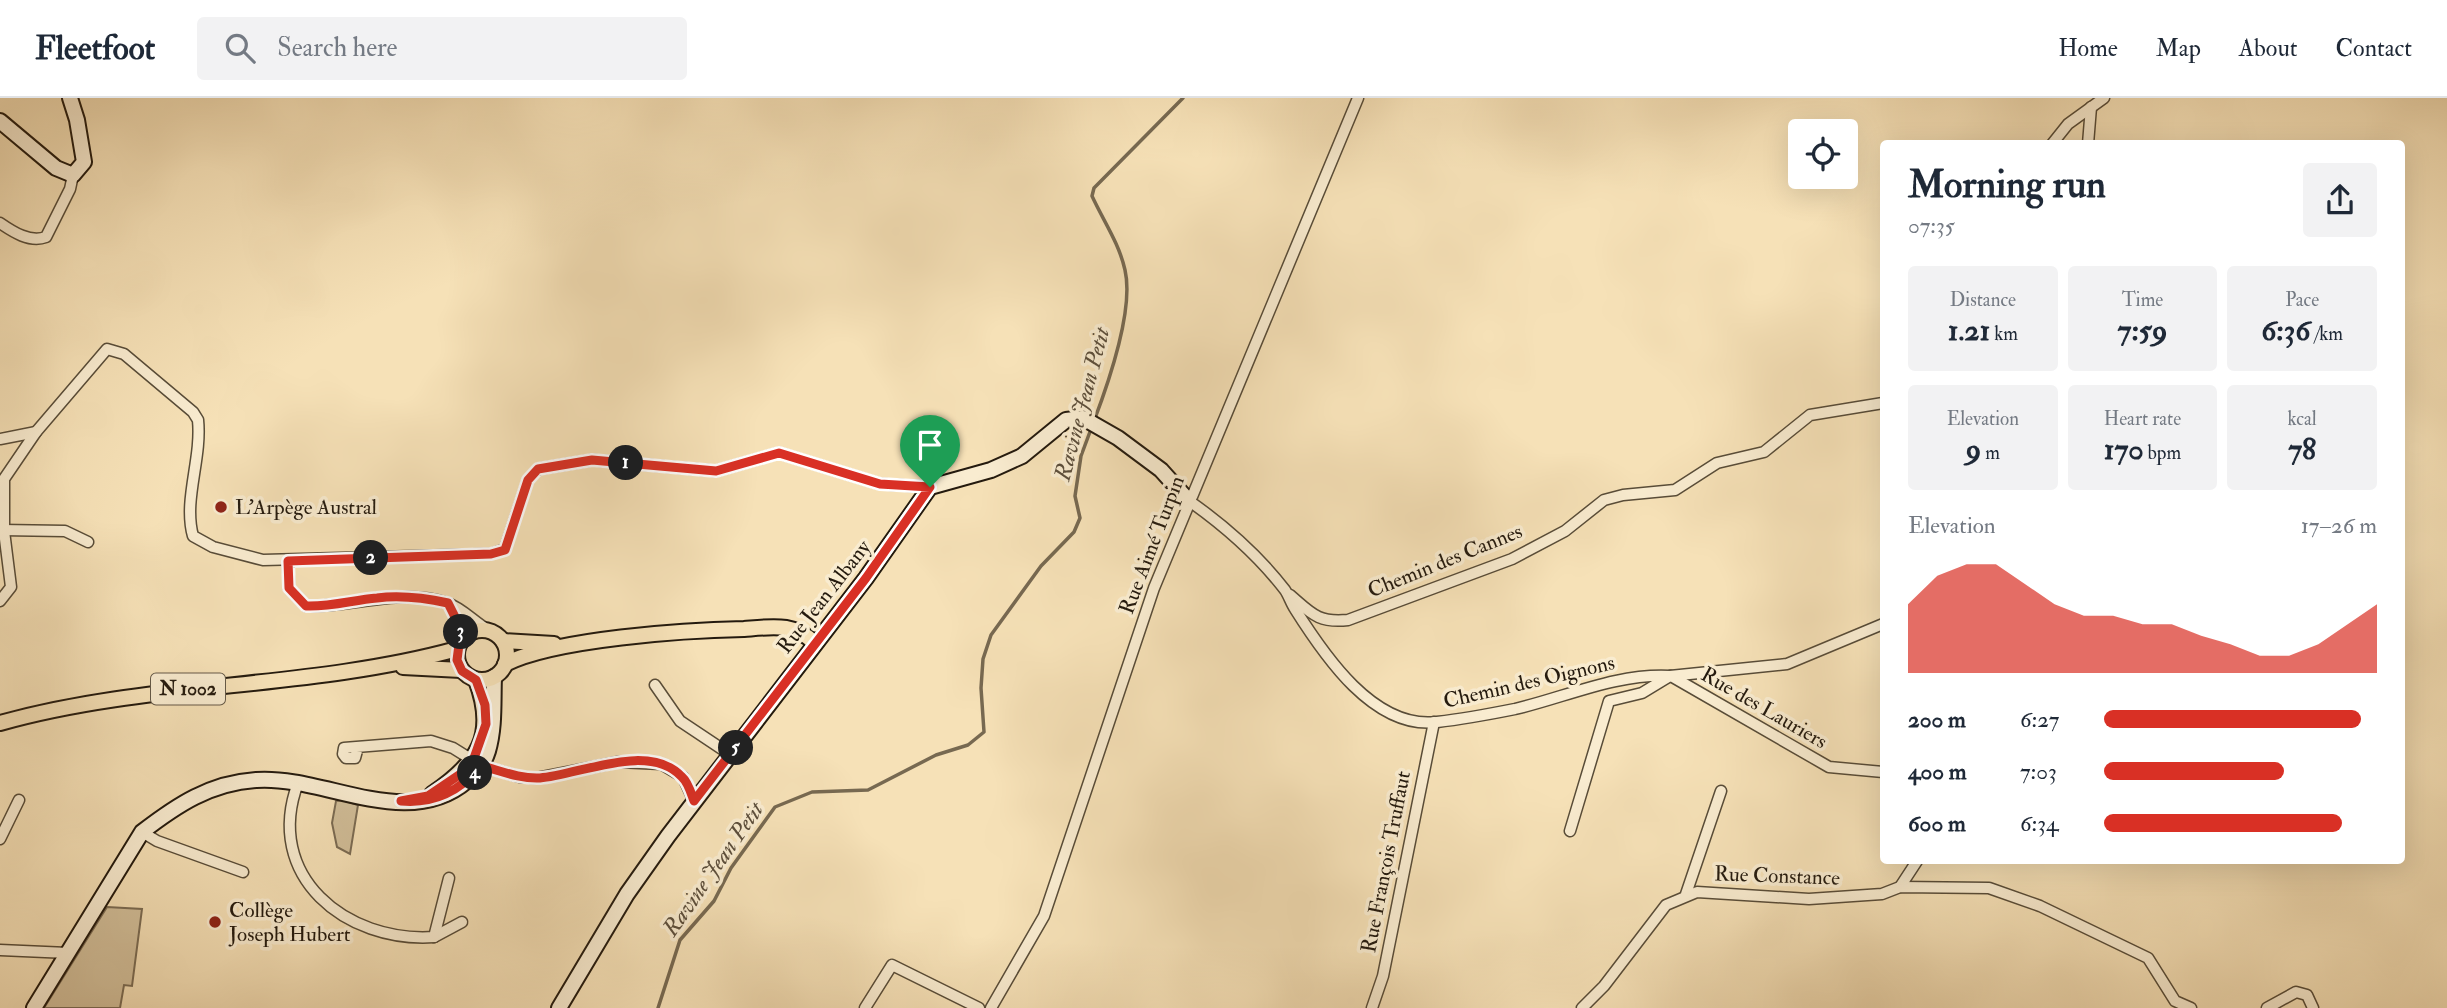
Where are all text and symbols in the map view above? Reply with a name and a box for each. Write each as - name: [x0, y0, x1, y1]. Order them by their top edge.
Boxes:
- search box: [197, 17, 687, 80]
- text: Fleetfoot: [35, 28, 155, 69]
- icon: search: [221, 29, 259, 67]
- text: Search here: [277, 32, 397, 64]
- text: Home: [2058, 33, 2118, 64]
- text: Map: [2156, 33, 2201, 64]
- text: About: [2239, 33, 2298, 64]
- text: Contact: [2336, 33, 2412, 64]
- map controls: [1788, 119, 1858, 189]
- button: locate: [1788, 119, 1858, 189]
- text: Morning run: [1908, 161, 2106, 209]
- button: share: [2303, 163, 2377, 237]
- text: 07:35: [1908, 211, 1955, 240]
- text: Distance: [1950, 288, 2016, 312]
- text: Time: [2122, 288, 2163, 312]
- text: Pace: [2285, 288, 2319, 312]
- text: 1.21: [1948, 312, 1990, 349]
- text: 7:59: [2118, 312, 2167, 349]
- text: 6:36: [2261, 312, 2310, 349]
- text: km: [1990, 322, 2018, 346]
- text: /km: [2310, 322, 2343, 346]
- water label: Ravine Jean Petit: [1047, 323, 1117, 485]
- text: Elevation: [1947, 407, 2019, 431]
- text: Heart rate: [2104, 407, 2181, 431]
- text: kcal: [2288, 407, 2317, 431]
- pin: [900, 415, 960, 487]
- icon: arrive: [911, 426, 949, 464]
- text: 9: [1966, 431, 1981, 468]
- text: 170: [2104, 431, 2144, 468]
- text: 78: [2288, 431, 2316, 468]
- text: m: [1981, 441, 2000, 465]
- text: bpm: [2144, 441, 2181, 465]
- pin: 1: [608, 446, 644, 480]
- text: 1: [622, 450, 629, 474]
- street label: Rue Aimé Turpin: [1113, 472, 1191, 618]
- place label: L'Arpège Austral: [235, 494, 378, 521]
- marker: L'Arpège Austral: [213, 499, 229, 515]
- text: Elevation: [1908, 511, 1996, 540]
- text: 17–26 m: [2301, 511, 2377, 540]
- street label: Chemin des Cannes: [1364, 518, 1526, 604]
- street label: Rue Jean Albany: [771, 534, 877, 659]
- pin: 2: [354, 540, 388, 575]
- text: 2: [366, 545, 375, 569]
- pin: 3: [444, 614, 478, 650]
- text: 3: [457, 619, 464, 643]
- street label: Chemin des Oignons: [1441, 649, 1617, 715]
- street label: Rue des Lauriers: [1696, 661, 1832, 755]
- road number: N 1002: [151, 674, 225, 704]
- text: 200 m: [1908, 705, 1966, 734]
- text: 6:27: [2020, 705, 2059, 734]
- pin: 5: [718, 730, 754, 766]
- text: 5: [731, 735, 740, 759]
- pin: 4: [458, 756, 492, 790]
- text: 400 m: [1908, 757, 1967, 786]
- text: 7:03: [2020, 757, 2057, 786]
- text: 4: [469, 760, 480, 784]
- street label: Rue François Truffaut: [1355, 769, 1417, 955]
- water label: Ravine Jean Petit: [655, 795, 771, 943]
- text: 600 m: [1908, 809, 1966, 838]
- text: 6:34: [2020, 809, 2058, 838]
- street label: Rue Constance: [1714, 860, 1841, 892]
- place label: Collège Joseph Hubert: [228, 897, 351, 948]
- marker: Collège Joseph Hubert: [207, 914, 223, 930]

